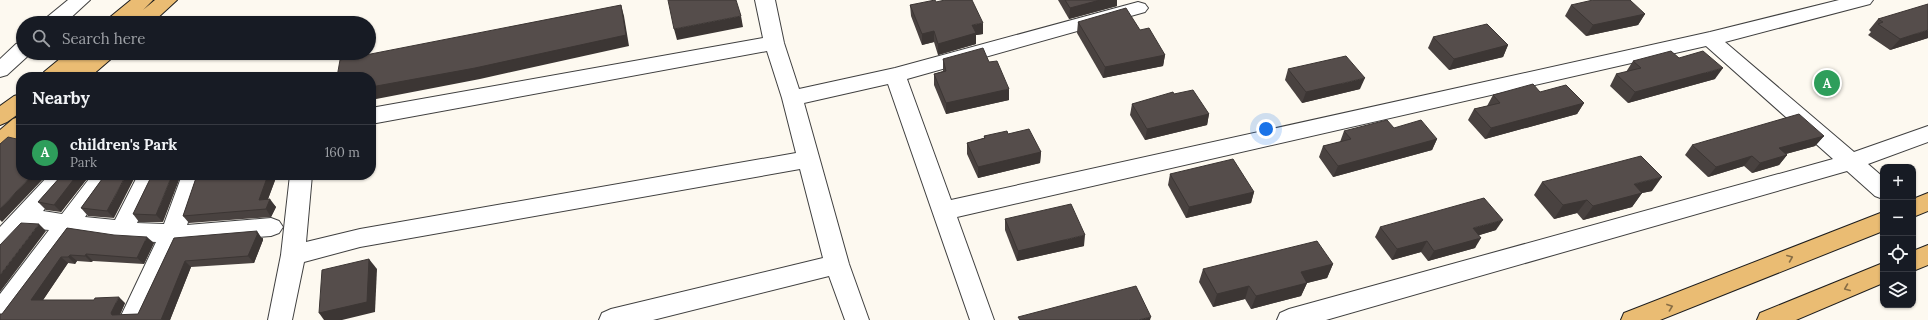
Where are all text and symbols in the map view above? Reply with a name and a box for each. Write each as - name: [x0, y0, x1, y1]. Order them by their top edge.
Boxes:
- search box: [16, 16, 376, 60]
- icon: search: [30, 27, 52, 49]
- text: Search here: [62, 29, 145, 48]
- pin: A: [1814, 68, 1840, 98]
- text: Nearby: [32, 87, 90, 109]
- your location: [1256, 119, 1276, 139]
- text: children's Park: [70, 135, 177, 154]
- text: A: [41, 144, 49, 161]
- text: 160 m: [325, 144, 360, 161]
- text: Park: [70, 154, 97, 171]
- map controls: [1880, 164, 1916, 308]
- button: +: [1880, 164, 1916, 200]
- button: −: [1880, 200, 1916, 236]
- button: locate: [1880, 236, 1916, 272]
- one-way arrow: [1786, 255, 1794, 263]
- button: layers: [1880, 272, 1916, 308]
- one-way arrow: [1843, 284, 1850, 292]
- one-way arrow: [1666, 303, 1673, 311]

